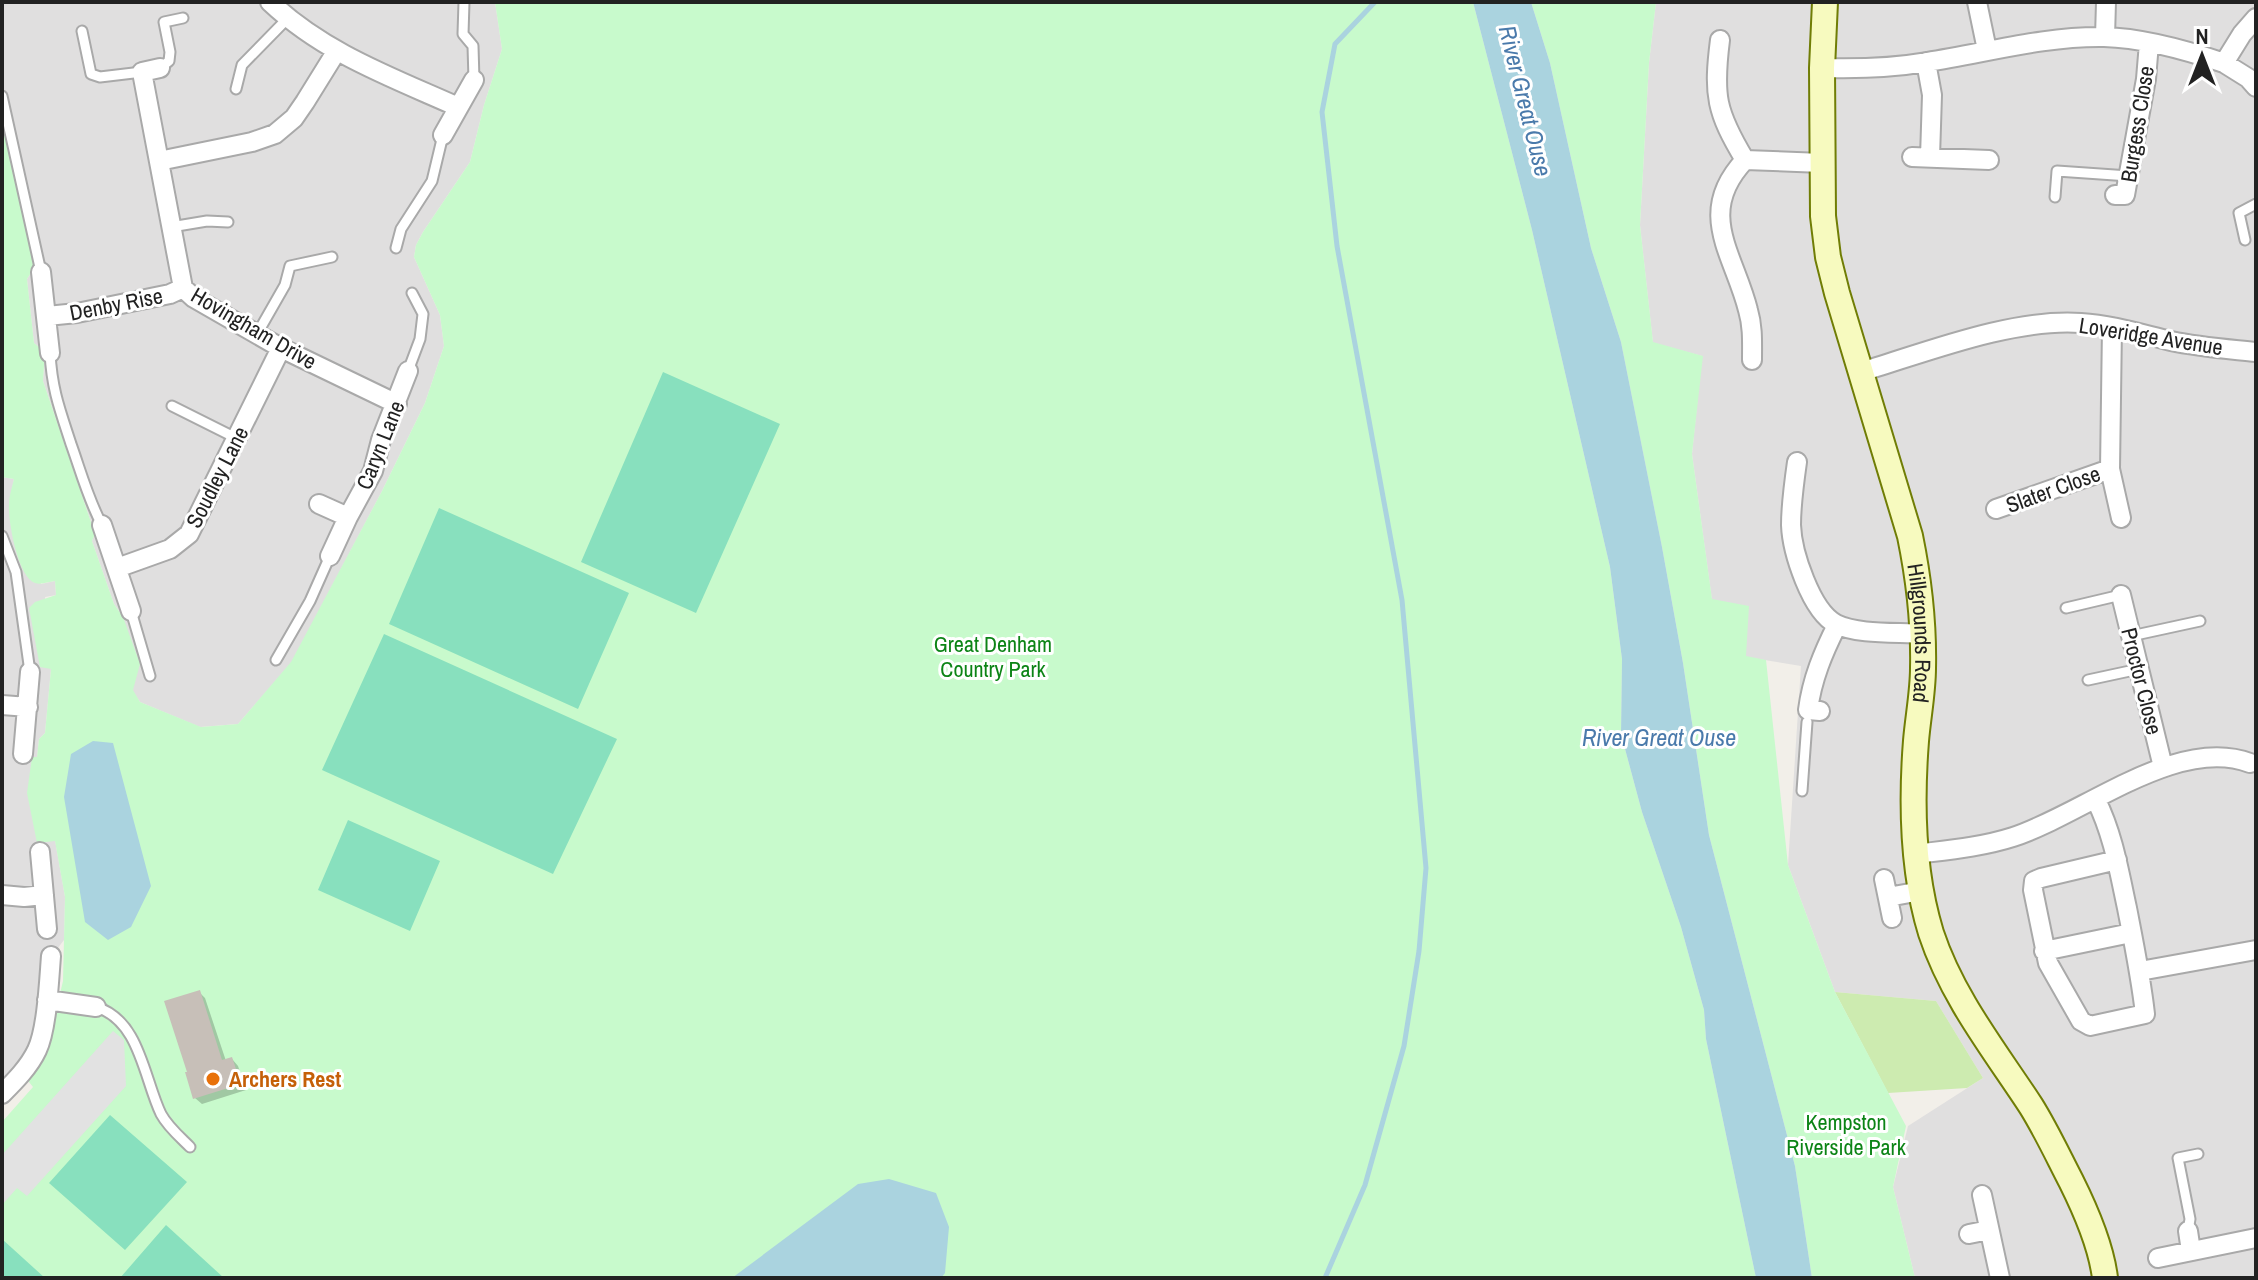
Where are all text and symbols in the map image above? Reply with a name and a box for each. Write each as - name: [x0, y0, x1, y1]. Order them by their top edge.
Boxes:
- north arrow: [2162, 16, 2242, 96]
- text: N: [2195, 21, 2209, 51]
- water label: River Great Ouse: [1492, 22, 1560, 179]
- street label: Burgess Close: [2113, 64, 2161, 184]
- street label: Denby Rise: [67, 280, 165, 328]
- street label: Hovingham Drive: [186, 280, 322, 376]
- street label: Loveridge Avenue: [2077, 310, 2225, 362]
- street label: Caryn Lane: [349, 396, 411, 494]
- street label: Soudley Lane: [179, 421, 255, 533]
- street label: Slater Close: [2002, 458, 2104, 520]
- street label: Hillgrounds Road: [1900, 561, 1938, 704]
- street label: Proctor Close: [2114, 624, 2170, 738]
- park label: Great Denham Country Park: [934, 629, 1052, 684]
- water label: River Great Ouse: [1582, 721, 1736, 753]
- place label: Archers Rest: [229, 1064, 341, 1094]
- marker: Archers Rest: [204, 1070, 222, 1088]
- park label: Kempston Riverside Park: [1786, 1107, 1907, 1162]

